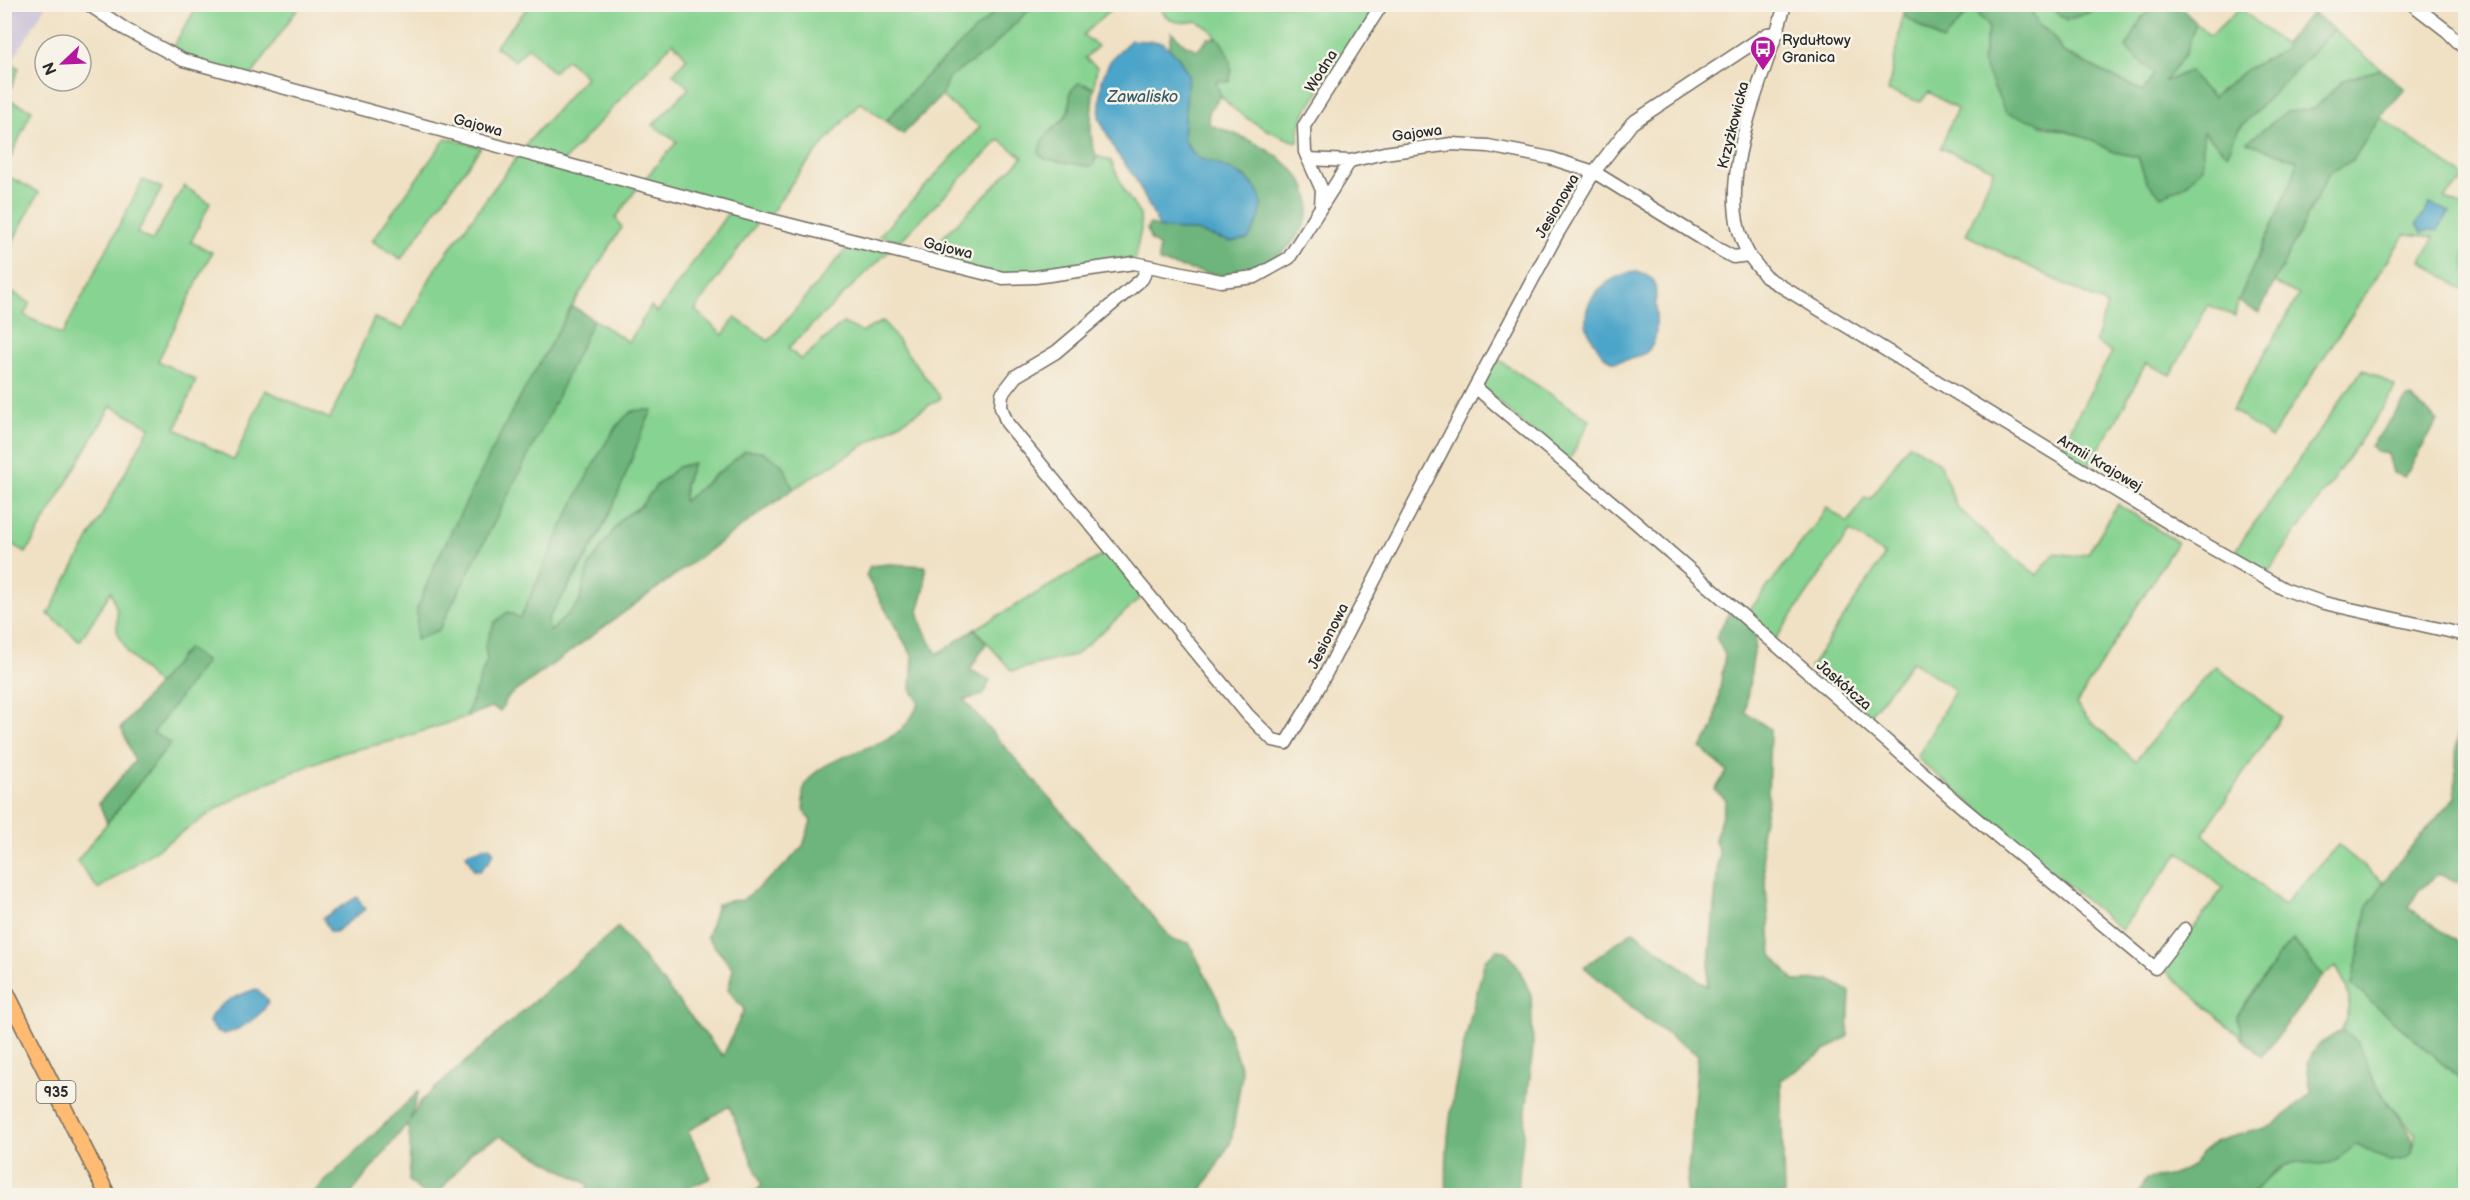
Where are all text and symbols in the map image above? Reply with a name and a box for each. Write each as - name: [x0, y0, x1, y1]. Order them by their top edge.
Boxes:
- place label: Rydułtowy Granica: [1782, 31, 1851, 67]
- north arrow: [33, 33, 93, 93]
- bus stop icon: Rydułtowy Granica: [1748, 34, 1778, 72]
- street label: Wodna: [1301, 46, 1342, 96]
- text: N: [39, 59, 62, 78]
- street label: Krzyżkowicka: [1713, 80, 1753, 171]
- water label: Zawalisko: [1107, 88, 1178, 107]
- street label: Gajowa: [451, 110, 505, 141]
- street label: Gajowa: [1391, 121, 1443, 146]
- street label: Jesionowa: [1531, 171, 1583, 242]
- street label: Gajowa: [921, 233, 975, 264]
- street label: Armii Krajowej: [2054, 431, 2146, 496]
- street label: Jesionowa: [1304, 600, 1353, 672]
- street label: Jaskółcza: [1812, 656, 1875, 715]
- road number: 935: [36, 1081, 76, 1103]

